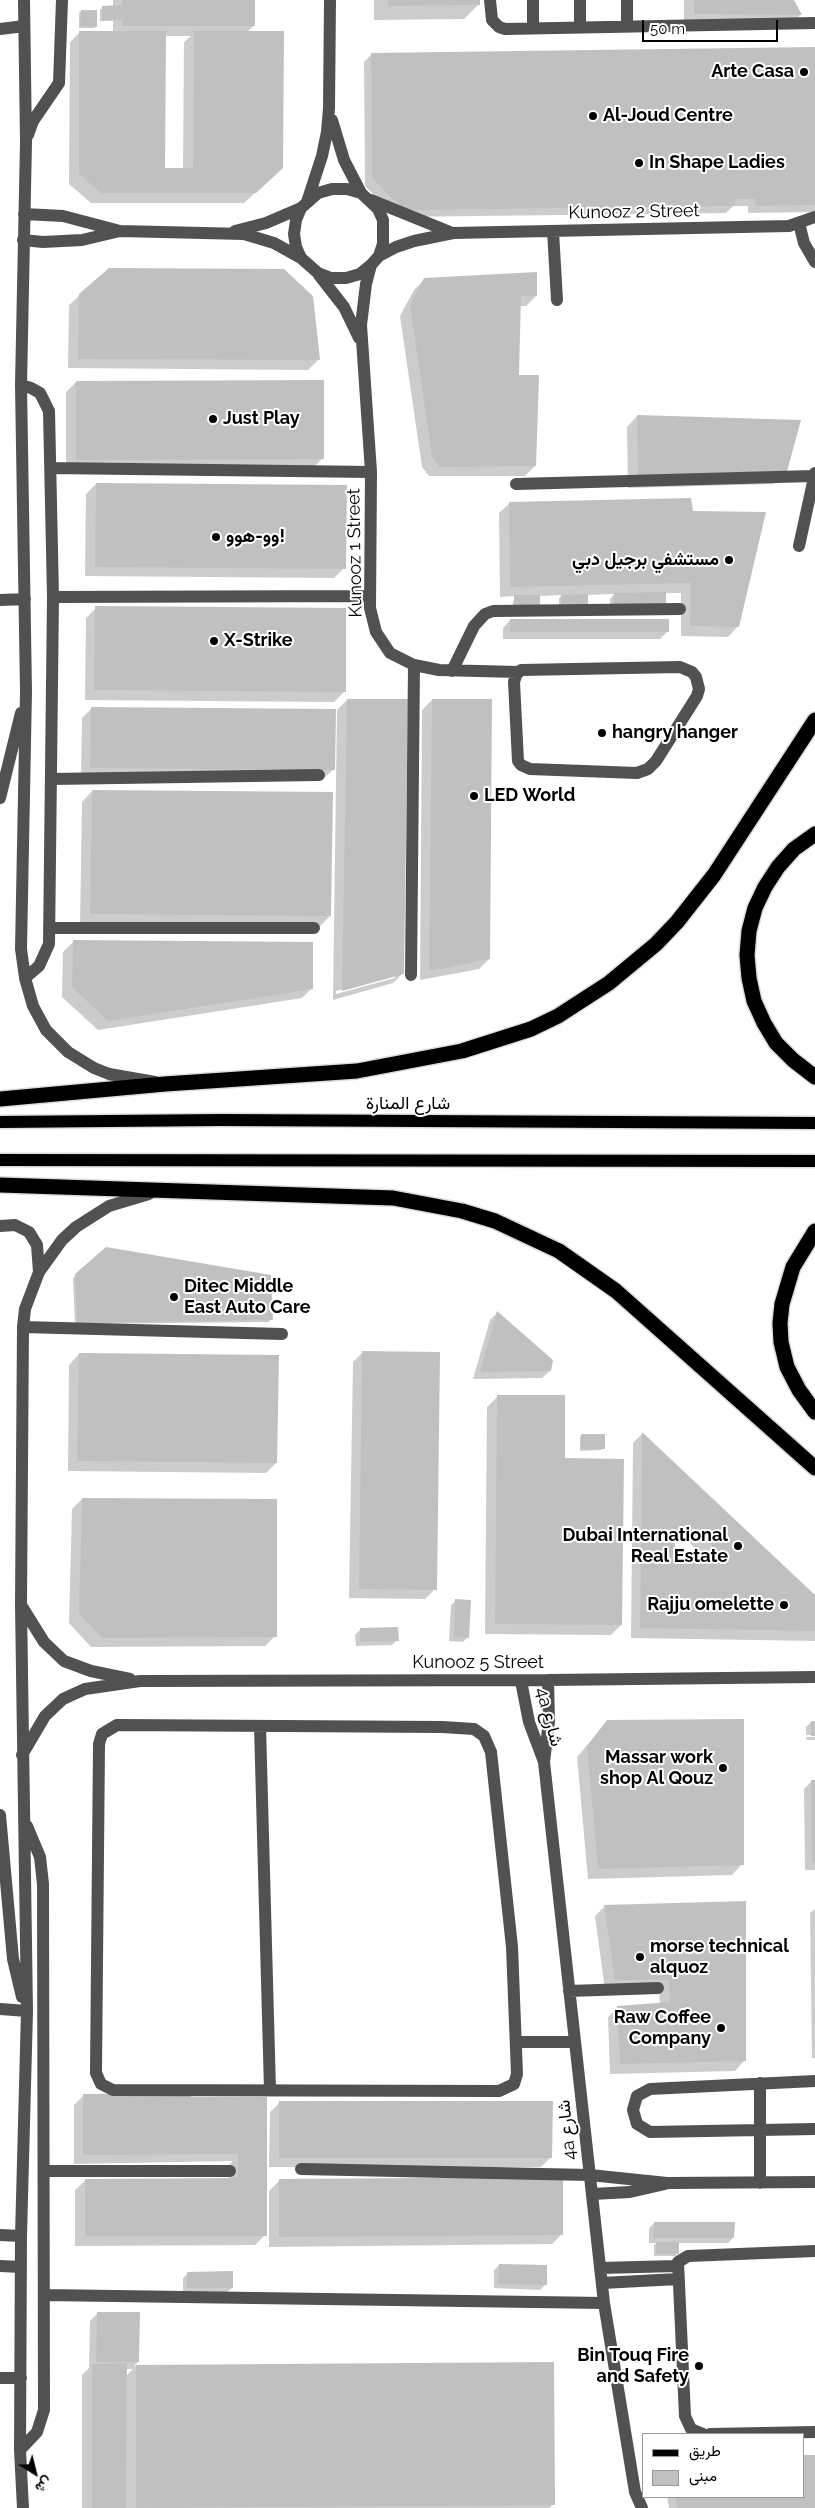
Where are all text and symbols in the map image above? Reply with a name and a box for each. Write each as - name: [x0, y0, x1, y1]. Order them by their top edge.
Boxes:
- scale bar: [645, 10, 781, 42]
- text: 50 m: [650, 20, 685, 38]
- place label: Arte Casa: [711, 61, 794, 83]
- marker: Arte Casa: [798, 66, 810, 78]
- place label: Al-Joud Centre: [603, 105, 733, 127]
- marker: Al-Joud Centre: [587, 110, 599, 122]
- place label: In Shape Ladies: [649, 152, 785, 174]
- marker: In Shape Ladies: [633, 157, 645, 169]
- street label: Kunooz 2 Street: [568, 200, 700, 224]
- place label: Just Play: [223, 408, 300, 430]
- marker: Just Play: [207, 413, 219, 425]
- street label: Kunooz 1 Street: [343, 488, 367, 618]
- place label: وو-هوو!: [226, 526, 285, 548]
- marker: وو-هوو!: [210, 531, 222, 543]
- place label: مستشفي برجيل دبي: [572, 549, 719, 571]
- marker: مستشفي برجيل دبي: [723, 554, 735, 566]
- place label: X-Strike: [224, 630, 292, 652]
- marker: X-Strike: [208, 635, 220, 647]
- place label: hangry hanger: [612, 722, 738, 744]
- marker: hangry hanger: [596, 727, 608, 739]
- place label: LED World: [484, 785, 575, 807]
- marker: LED World: [468, 790, 480, 802]
- street label: شارع المنارة: [366, 1093, 450, 1115]
- place label: Ditec Middle East Auto Care: [184, 1276, 311, 1318]
- marker: Ditec Middle East Auto Care: [168, 1291, 180, 1303]
- place label: Dubai International Real Estate: [562, 1525, 728, 1568]
- marker: Dubai International Real Estate: [732, 1540, 744, 1552]
- place label: Rajju omelette: [647, 1594, 774, 1616]
- marker: Rajju omelette: [778, 1599, 790, 1611]
- street label: Kunooz 5 Street: [412, 1652, 544, 1674]
- street label: 4a شارع: [531, 1685, 567, 1749]
- place label: Massar work shop Al Qouz: [600, 1747, 713, 1790]
- marker: Massar work shop Al Qouz: [717, 1762, 729, 1774]
- place label: morse technical alquoz: [650, 1936, 789, 1978]
- marker: morse technical alquoz: [634, 1951, 646, 1963]
- place label: Raw Coffee Company: [614, 2007, 711, 2050]
- marker: Raw Coffee Company: [715, 2022, 727, 2034]
- street label: 4a شارع: [553, 2099, 581, 2161]
- place label: Bin Touq Fire and Safety: [577, 2345, 689, 2388]
- marker: Bin Touq Fire and Safety: [693, 2360, 705, 2372]
- legend: [642, 2433, 805, 2498]
- text: طريق: [689, 2442, 721, 2460]
- north arrow: [10, 2448, 60, 2498]
- text: مبنى: [689, 2467, 717, 2485]
- text: ش: [32, 2474, 55, 2497]

